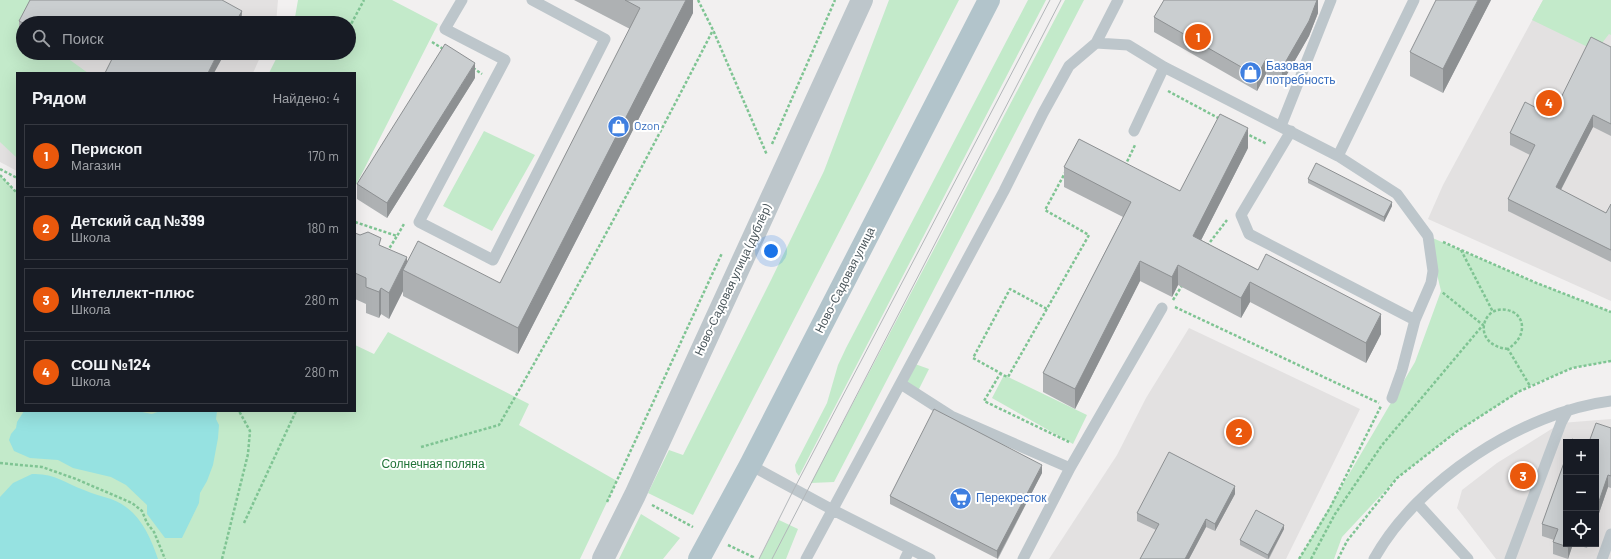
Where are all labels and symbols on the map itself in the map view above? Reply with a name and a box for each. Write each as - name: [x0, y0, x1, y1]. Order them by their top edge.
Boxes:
- pin: 1: [1185, 22, 1211, 52]
- place label: Базовая потребность: [1266, 58, 1336, 87]
- shop icon: Базовая потребность: [1238, 60, 1264, 86]
- pin: 4: [1536, 88, 1562, 118]
- shop icon: Ozon: [606, 113, 632, 139]
- place label: Ozon: [634, 118, 660, 132]
- street label: Ново-Садовая улица (дублёр): [691, 201, 775, 358]
- street label: Ново-Садовая улица: [811, 224, 878, 335]
- your location: [761, 241, 781, 261]
- pin: 2: [1226, 417, 1252, 447]
- park label: Солнечная поляна: [381, 456, 485, 470]
- pin: 3: [1510, 461, 1536, 491]
- supermarket icon: Перекресток: [948, 485, 974, 511]
- place label: Перекресток: [976, 490, 1047, 505]

